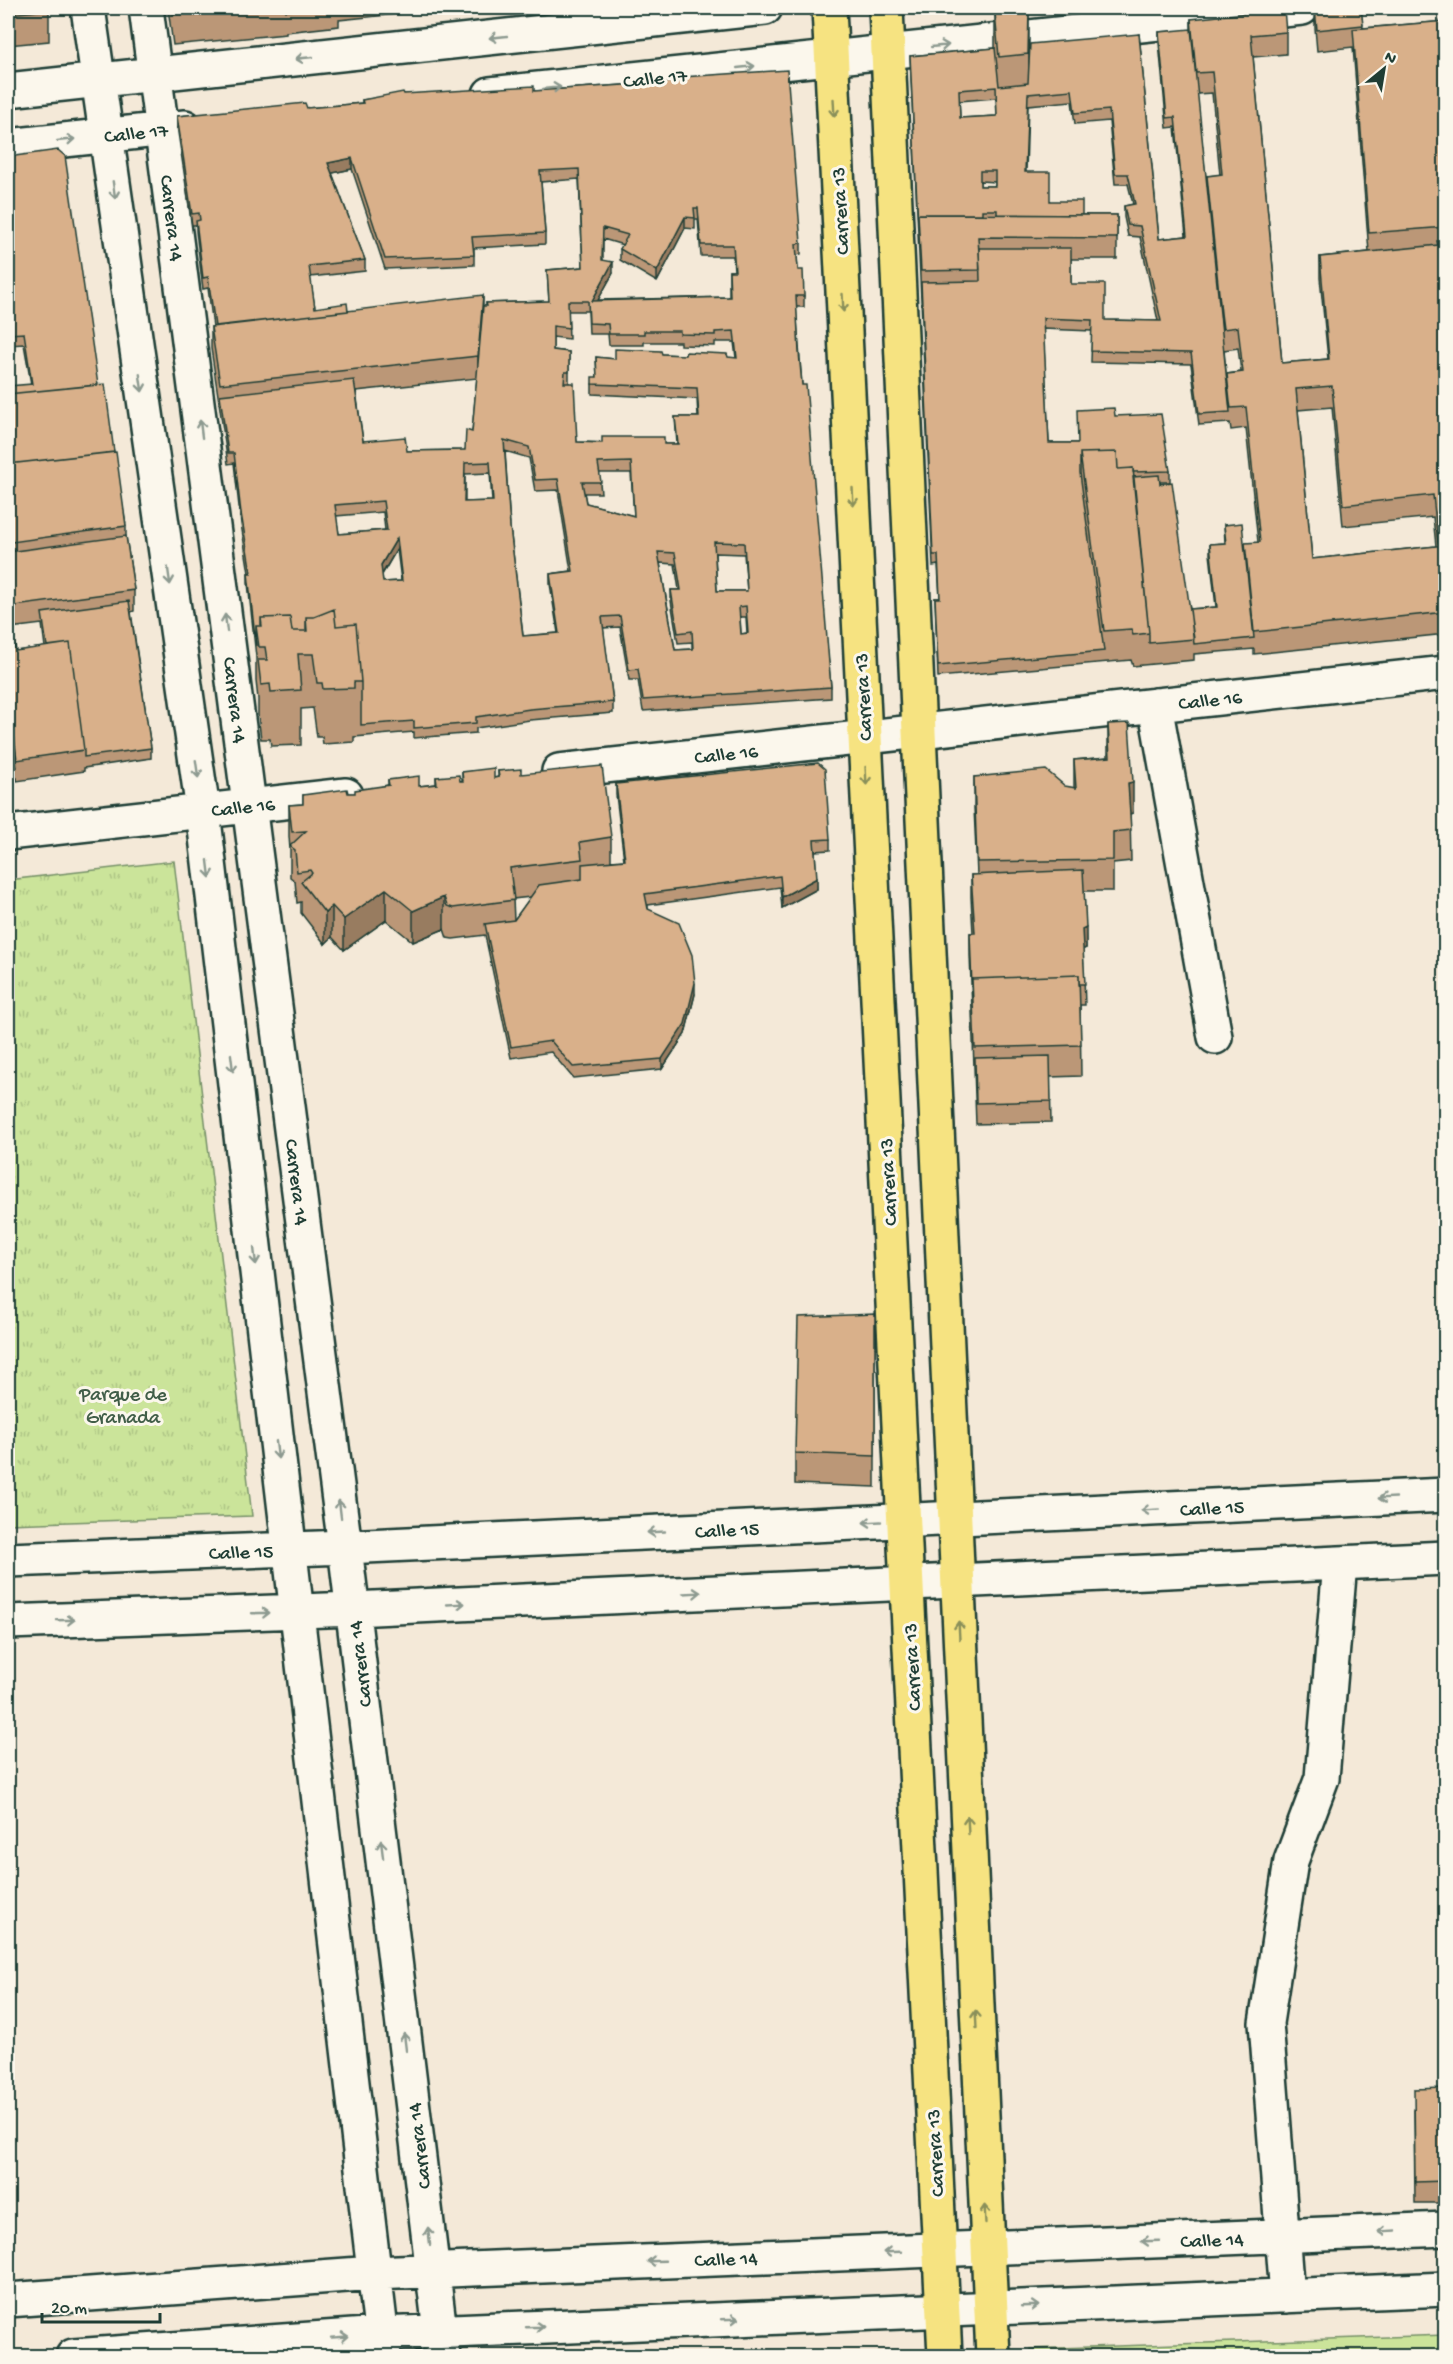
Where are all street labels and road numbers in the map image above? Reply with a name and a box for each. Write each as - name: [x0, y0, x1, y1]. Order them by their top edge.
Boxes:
- street label: Calle 17: [622, 66, 689, 95]
- street label: Calle 17: [103, 121, 170, 150]
- street label: Carrera 13: [829, 166, 856, 255]
- street label: Carrera 14: [153, 174, 186, 263]
- street label: Carrera 13: [852, 652, 879, 741]
- street label: Carrera 14: [216, 656, 249, 745]
- street label: Calle 16: [1177, 688, 1244, 717]
- street label: Calle 16: [693, 742, 760, 771]
- street label: Calle 16: [210, 795, 277, 824]
- street label: Carrera 13: [877, 1137, 904, 1226]
- street label: Carrera 14: [278, 1138, 311, 1227]
- street label: Calle 15: [1179, 1497, 1245, 1524]
- street label: Calle 15: [694, 1519, 760, 1546]
- street label: Calle 15: [209, 1542, 274, 1567]
- street label: Carrera 14: [346, 1619, 379, 1708]
- street label: Carrera 13: [901, 1622, 928, 1711]
- street label: Carrera 14: [405, 2101, 438, 2190]
- street label: Carrera 13: [924, 2108, 951, 2197]
- street label: Calle 14: [1180, 2230, 1245, 2255]
- street label: Calle 14: [694, 2249, 759, 2274]

